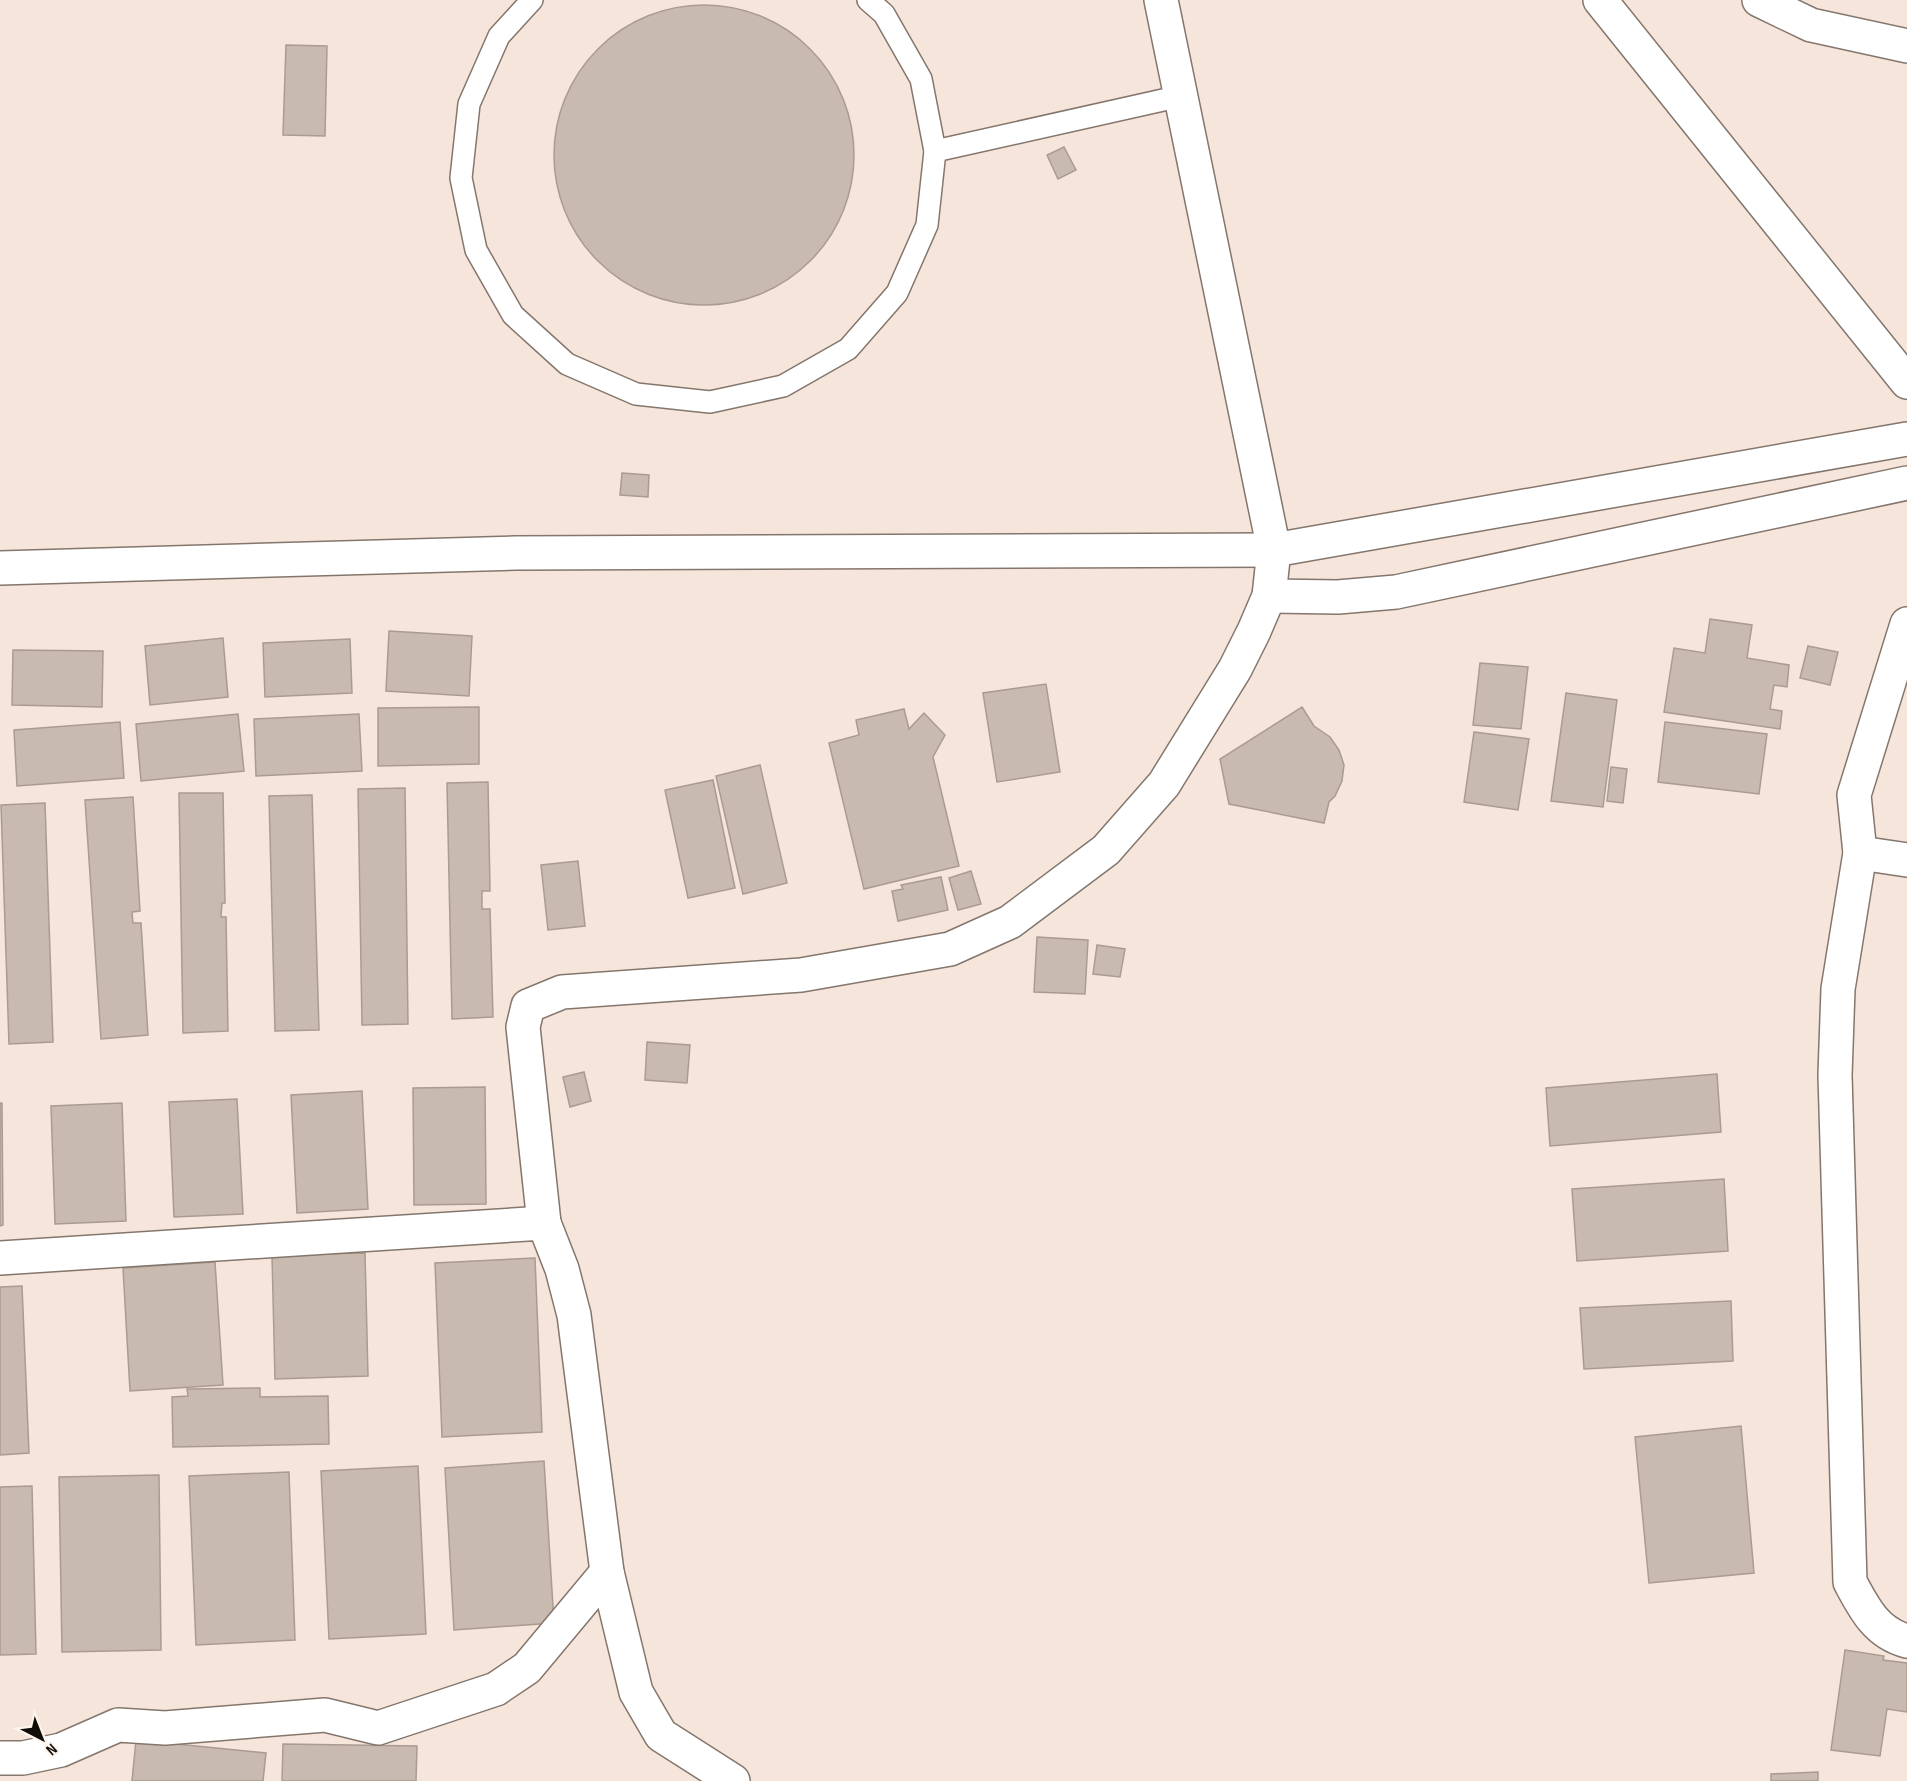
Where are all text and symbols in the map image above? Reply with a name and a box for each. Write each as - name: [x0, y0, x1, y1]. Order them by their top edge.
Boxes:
- north arrow: [12, 1709, 72, 1769]
- text: N: [42, 1739, 61, 1759]

